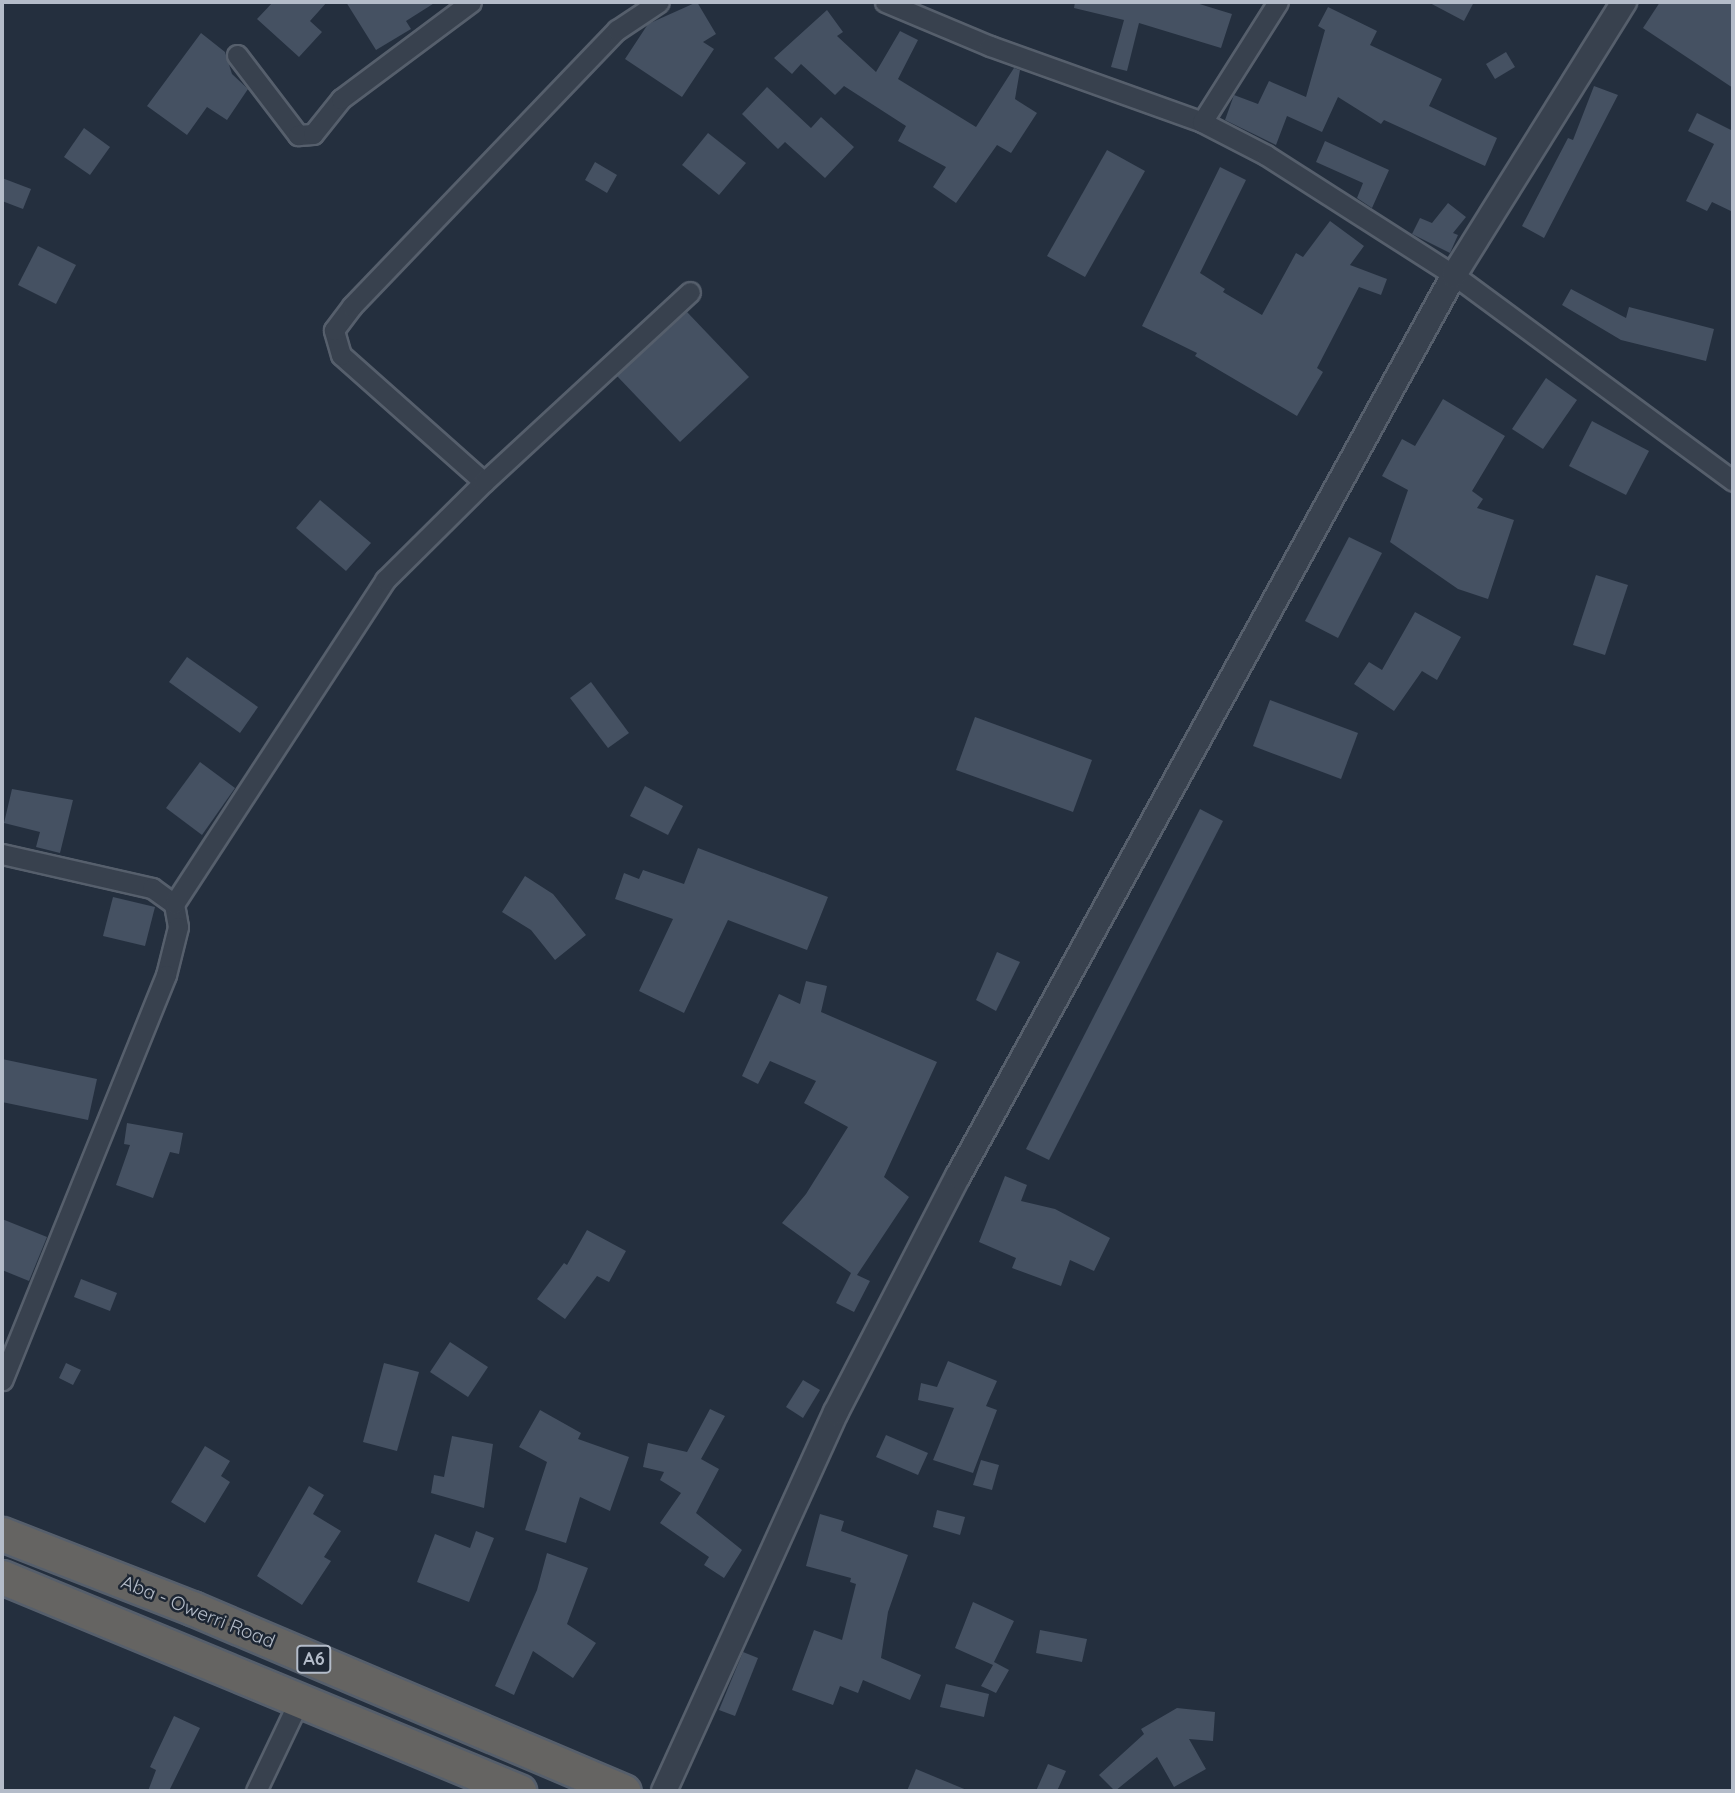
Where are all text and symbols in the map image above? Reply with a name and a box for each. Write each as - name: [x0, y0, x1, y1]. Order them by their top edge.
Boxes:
- street label: Aba - Owerri Road: [118, 1571, 278, 1653]
- road number: A6: [295, 1644, 333, 1674]

